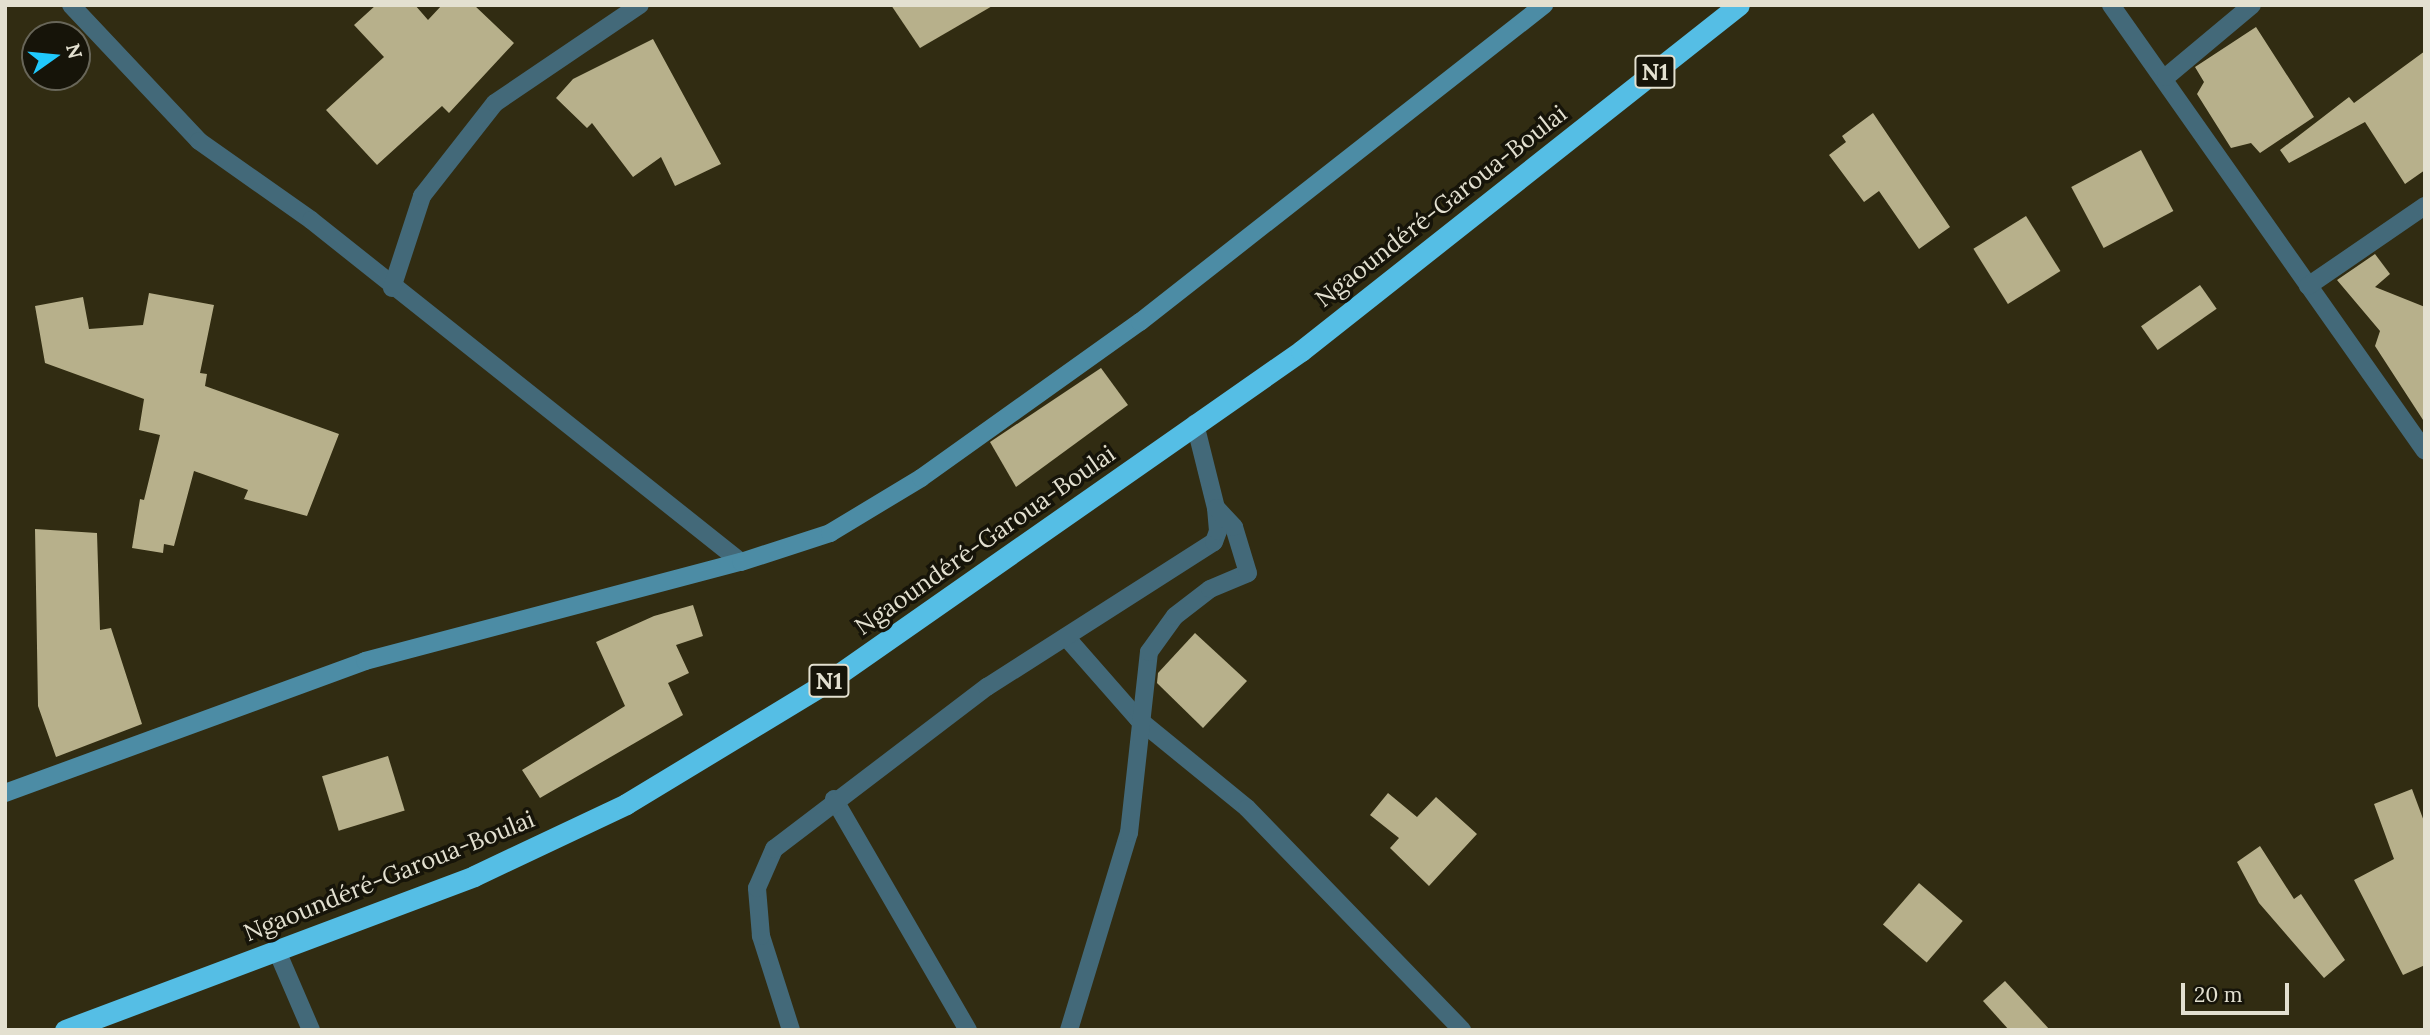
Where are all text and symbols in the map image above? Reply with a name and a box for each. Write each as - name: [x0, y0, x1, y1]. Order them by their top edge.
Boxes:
- north arrow: [21, 21, 91, 91]
- text: N: [61, 41, 88, 61]
- road number: N1: [1634, 53, 1676, 92]
- street label: Ngaoundéré-Garoua-Boulai: [1310, 99, 1572, 313]
- street label: Ngaoundéré-Garoua-Boulai: [849, 439, 1121, 641]
- road number: N1: [808, 662, 850, 701]
- street label: Ngaoundéré-Garoua-Boulai: [239, 804, 539, 948]
- scale bar: [2185, 968, 2294, 1012]
- text: 20 m: [2194, 981, 2243, 1008]

